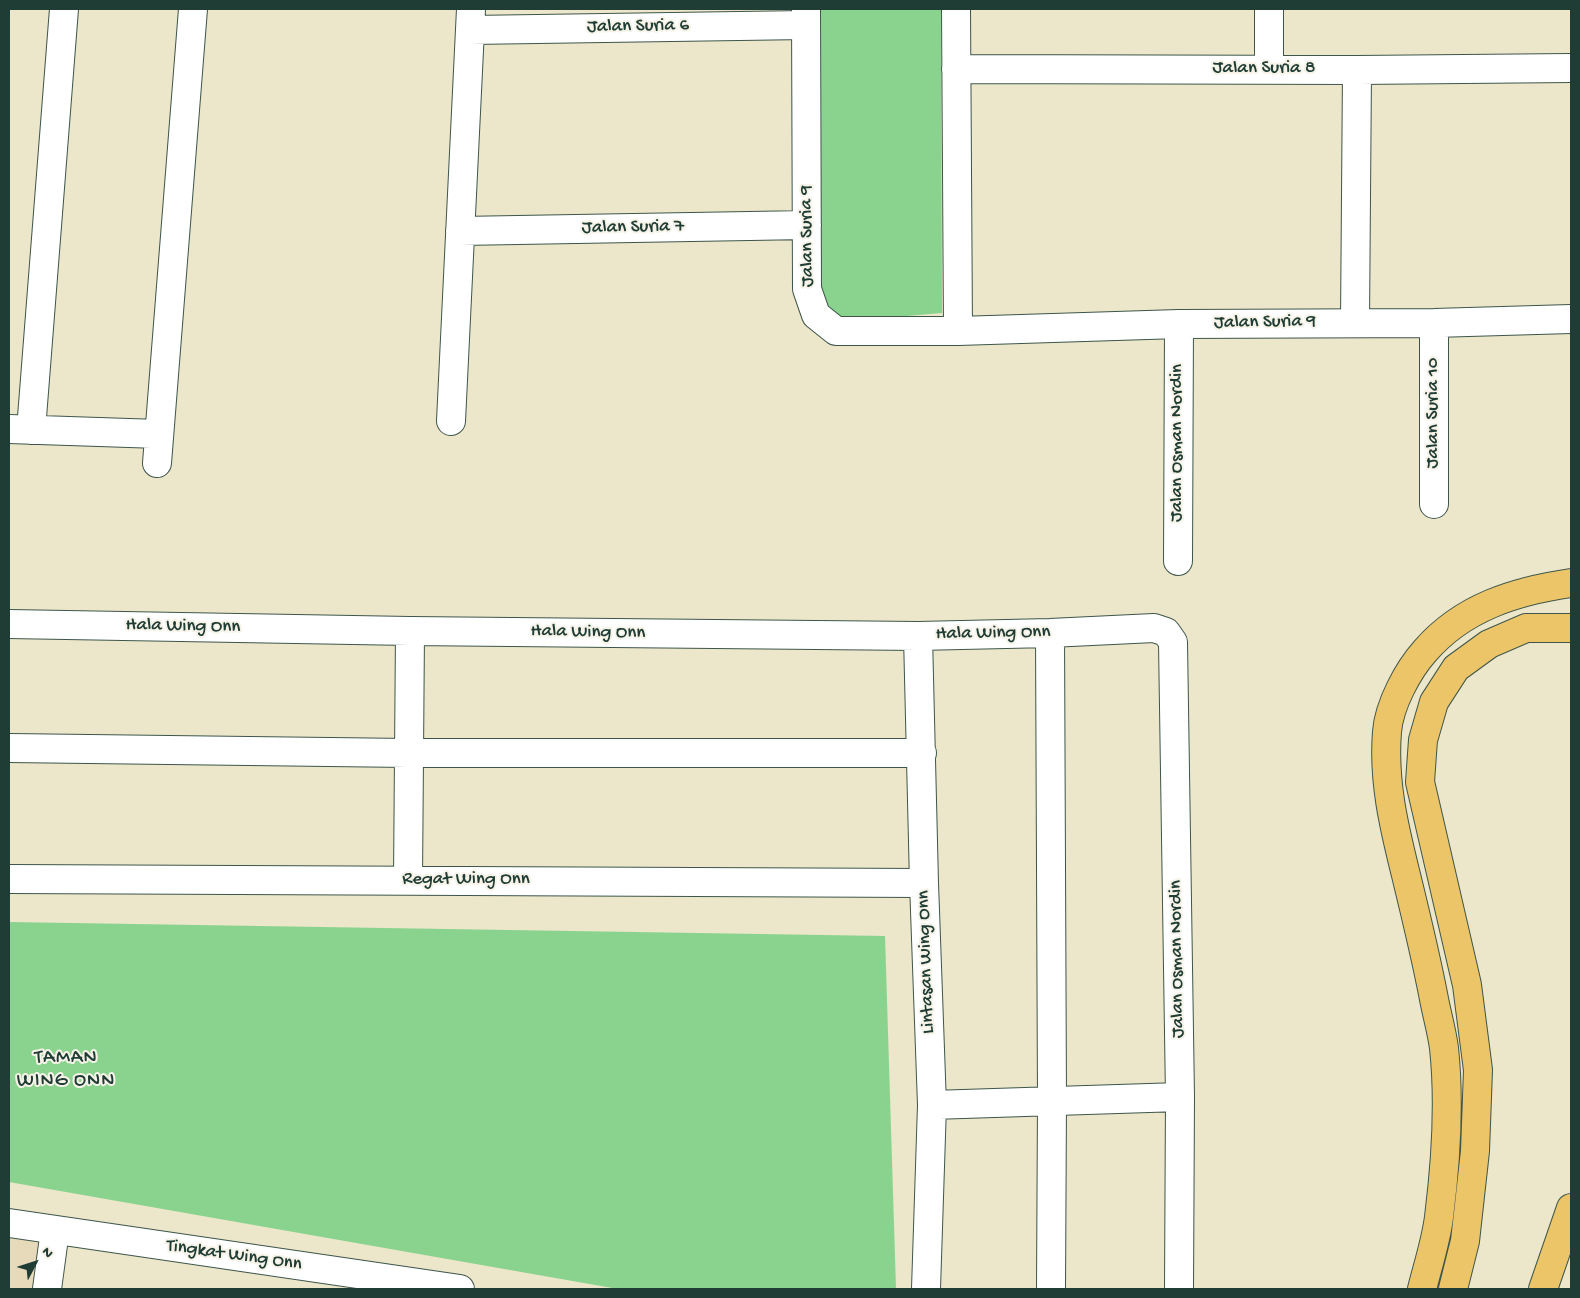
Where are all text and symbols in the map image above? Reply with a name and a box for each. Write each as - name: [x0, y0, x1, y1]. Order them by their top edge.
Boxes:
- street label: Jalan Suria 6: [587, 15, 689, 39]
- street label: Jalan Suria 8: [1213, 58, 1315, 80]
- street label: Jalan Suria 9: [796, 185, 820, 287]
- street label: Jalan Suria 7: [582, 216, 684, 240]
- street label: Jalan Suria 9: [1214, 311, 1316, 335]
- street label: Jalan Suria 10: [1423, 358, 1445, 468]
- street label: Jalan Osman Nordin: [1167, 364, 1189, 522]
- street label: Hala Wing Onn: [125, 615, 241, 639]
- street label: Hala Wing Onn: [530, 621, 646, 645]
- street label: Hala Wing Onn: [935, 622, 1051, 646]
- street label: Regat Wing Onn: [402, 869, 530, 891]
- street label: Jalan Osman Nordin: [1165, 880, 1191, 1038]
- street label: Lintasan Wing Onn: [913, 890, 941, 1034]
- district label: TAMAN WING ONN: [16, 1047, 116, 1094]
- street label: Tingkat Wing Onn: [165, 1235, 303, 1277]
- north arrow: [10, 1238, 60, 1288]
- text: N: [37, 1244, 56, 1262]

